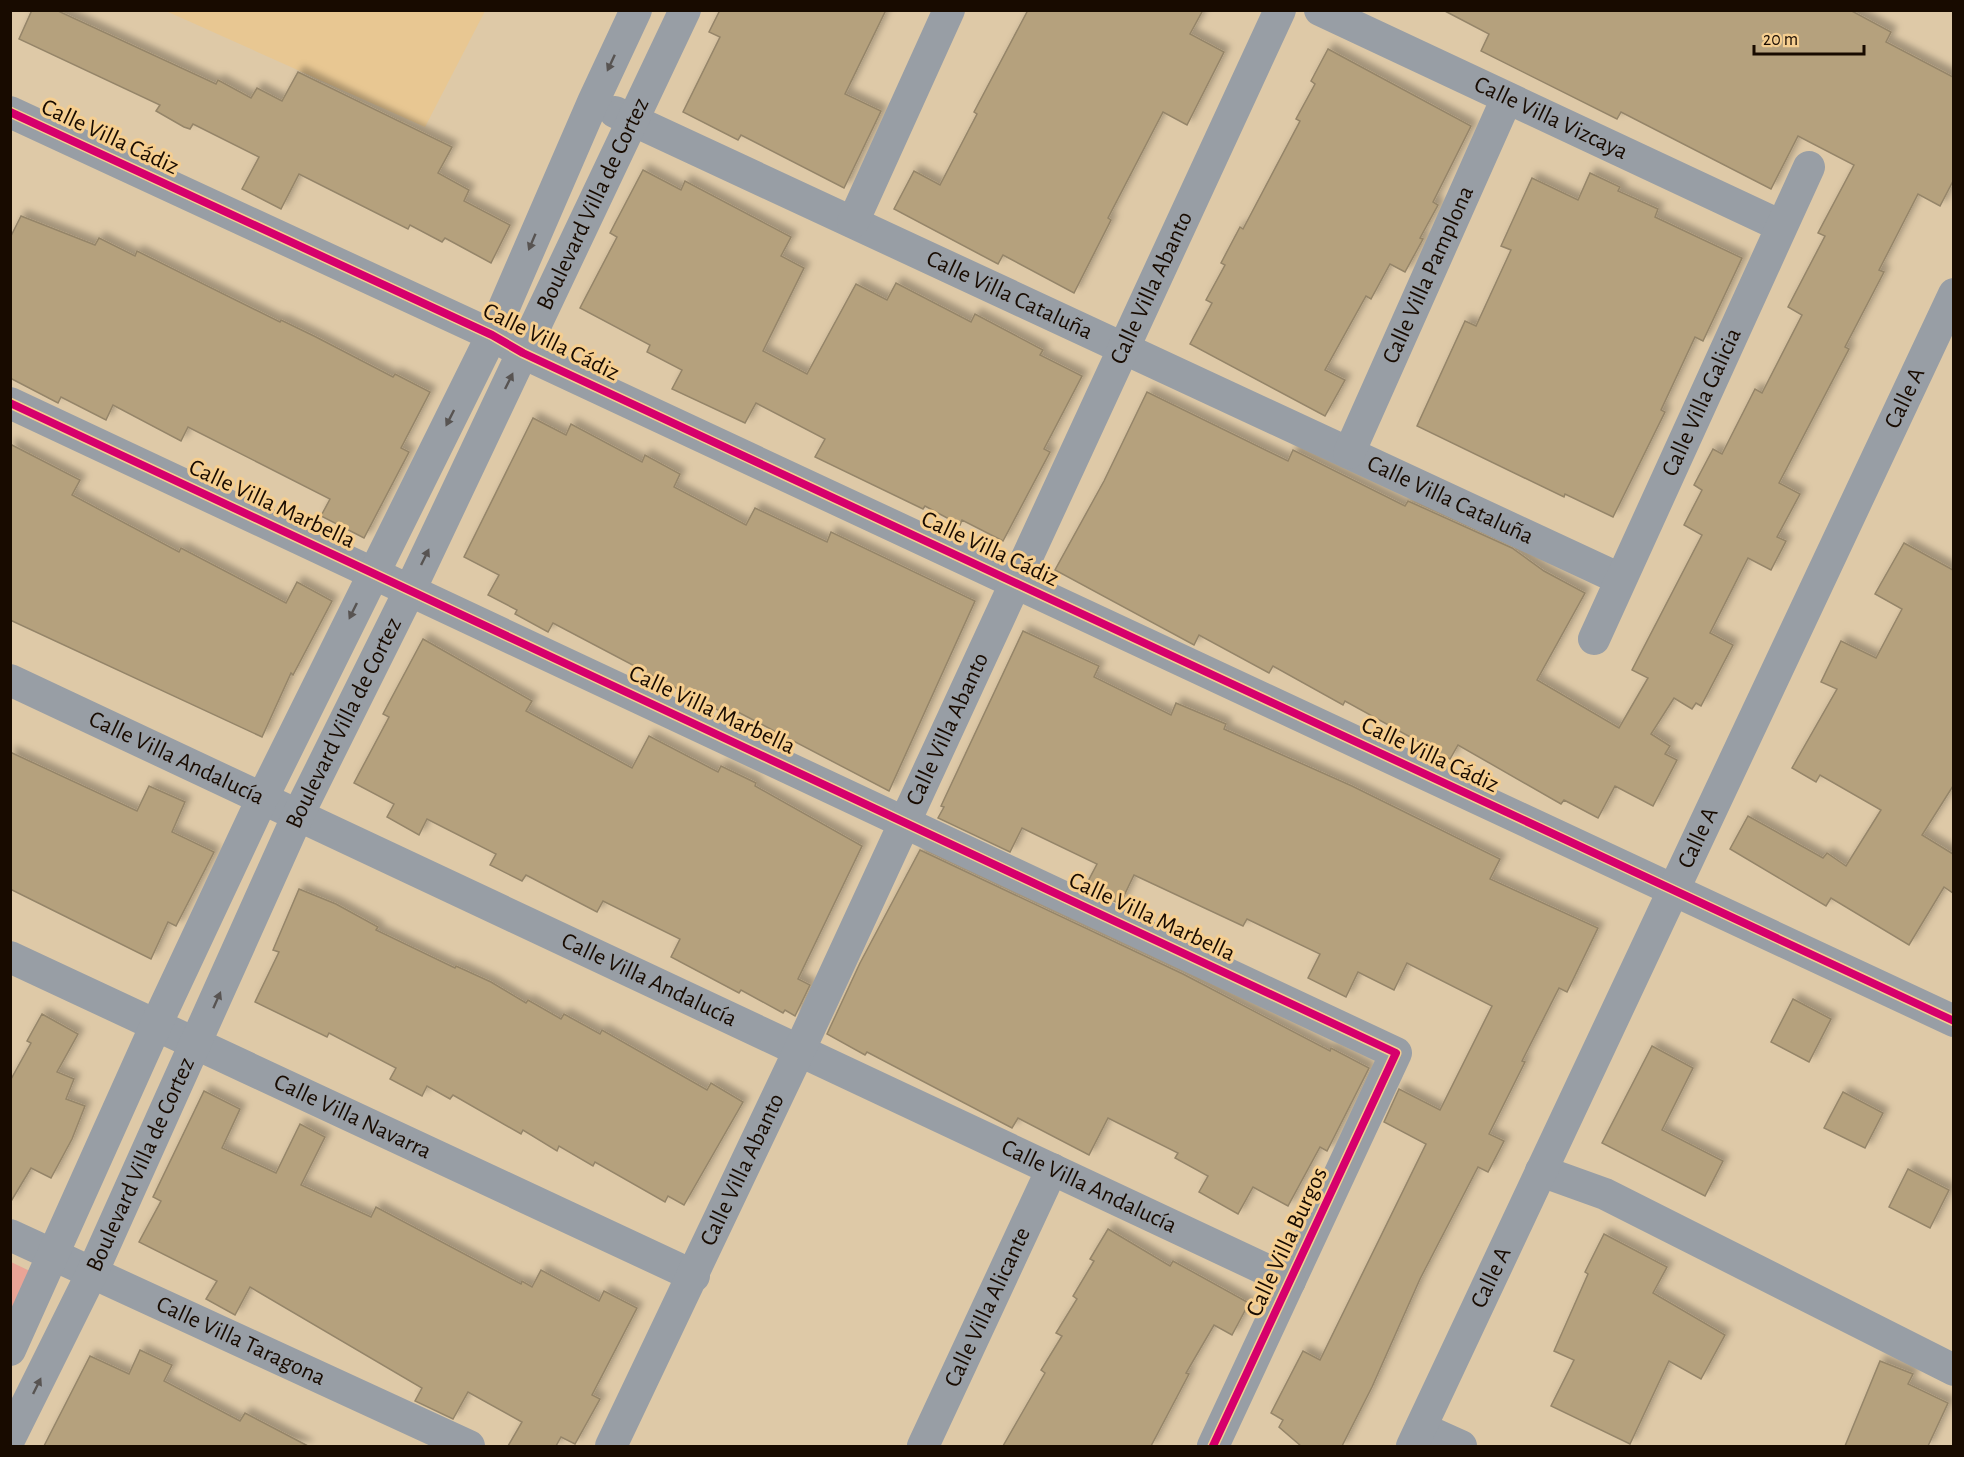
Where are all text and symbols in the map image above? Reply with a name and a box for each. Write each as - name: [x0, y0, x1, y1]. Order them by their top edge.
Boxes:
- scale bar: [1754, 18, 1864, 56]
- text: 20 m: [1763, 31, 1798, 49]
- one-way arrow: [607, 55, 616, 72]
- street label: Calle Villa Vizcaya: [1470, 72, 1631, 164]
- street label: Boulevard Villa de Cortez: [533, 94, 654, 314]
- street label: Calle Villa Cádiz: [38, 95, 182, 179]
- street label: Calle Villa Pamplona: [1378, 182, 1478, 367]
- street label: Calle Villa Abanto: [1106, 208, 1197, 368]
- one-way arrow: [528, 233, 537, 250]
- street label: Calle Villa Cataluña: [923, 246, 1096, 344]
- street label: Calle Villa Cádiz: [479, 299, 623, 385]
- street label: Calle Villa Galicia: [1658, 325, 1746, 480]
- street label: Calle A: [1880, 364, 1930, 432]
- one-way arrow: [505, 373, 514, 390]
- one-way arrow: [445, 410, 455, 427]
- street label: Calle Villa Cataluña: [1363, 451, 1537, 549]
- street label: Calle Villa Marbella: [185, 455, 359, 553]
- street label: Calle Villa Cádiz: [918, 507, 1062, 591]
- one-way arrow: [421, 549, 430, 566]
- one-way arrow: [348, 603, 357, 620]
- street label: Boulevard Villa de Cortez: [282, 614, 406, 832]
- street label: Calle Villa Abanto: [902, 649, 993, 809]
- street label: Calle Villa Marbella: [625, 661, 799, 759]
- street label: Calle Villa Andalucía: [85, 707, 268, 810]
- street label: Calle Villa Cádiz: [1358, 713, 1502, 797]
- street label: Calle A: [1674, 804, 1723, 872]
- street label: Calle Villa Marbella: [1065, 868, 1239, 966]
- street label: Calle Villa Andalucía: [558, 929, 740, 1031]
- one-way arrow: [212, 990, 222, 1008]
- street label: Boulevard Villa de Cortez: [82, 1054, 199, 1275]
- street label: Calle Villa Navarra: [270, 1070, 435, 1164]
- street label: Calle Villa Abanto: [696, 1090, 789, 1250]
- street label: Calle Villa Andalucía: [998, 1135, 1180, 1238]
- street label: Calle Villa Burgos: [1242, 1164, 1332, 1320]
- street label: Calle Villa Alicante: [940, 1224, 1035, 1391]
- street label: Calle A: [1467, 1243, 1516, 1312]
- street label: Calle Villa Taragona: [153, 1292, 329, 1390]
- one-way arrow: [32, 1377, 41, 1394]

